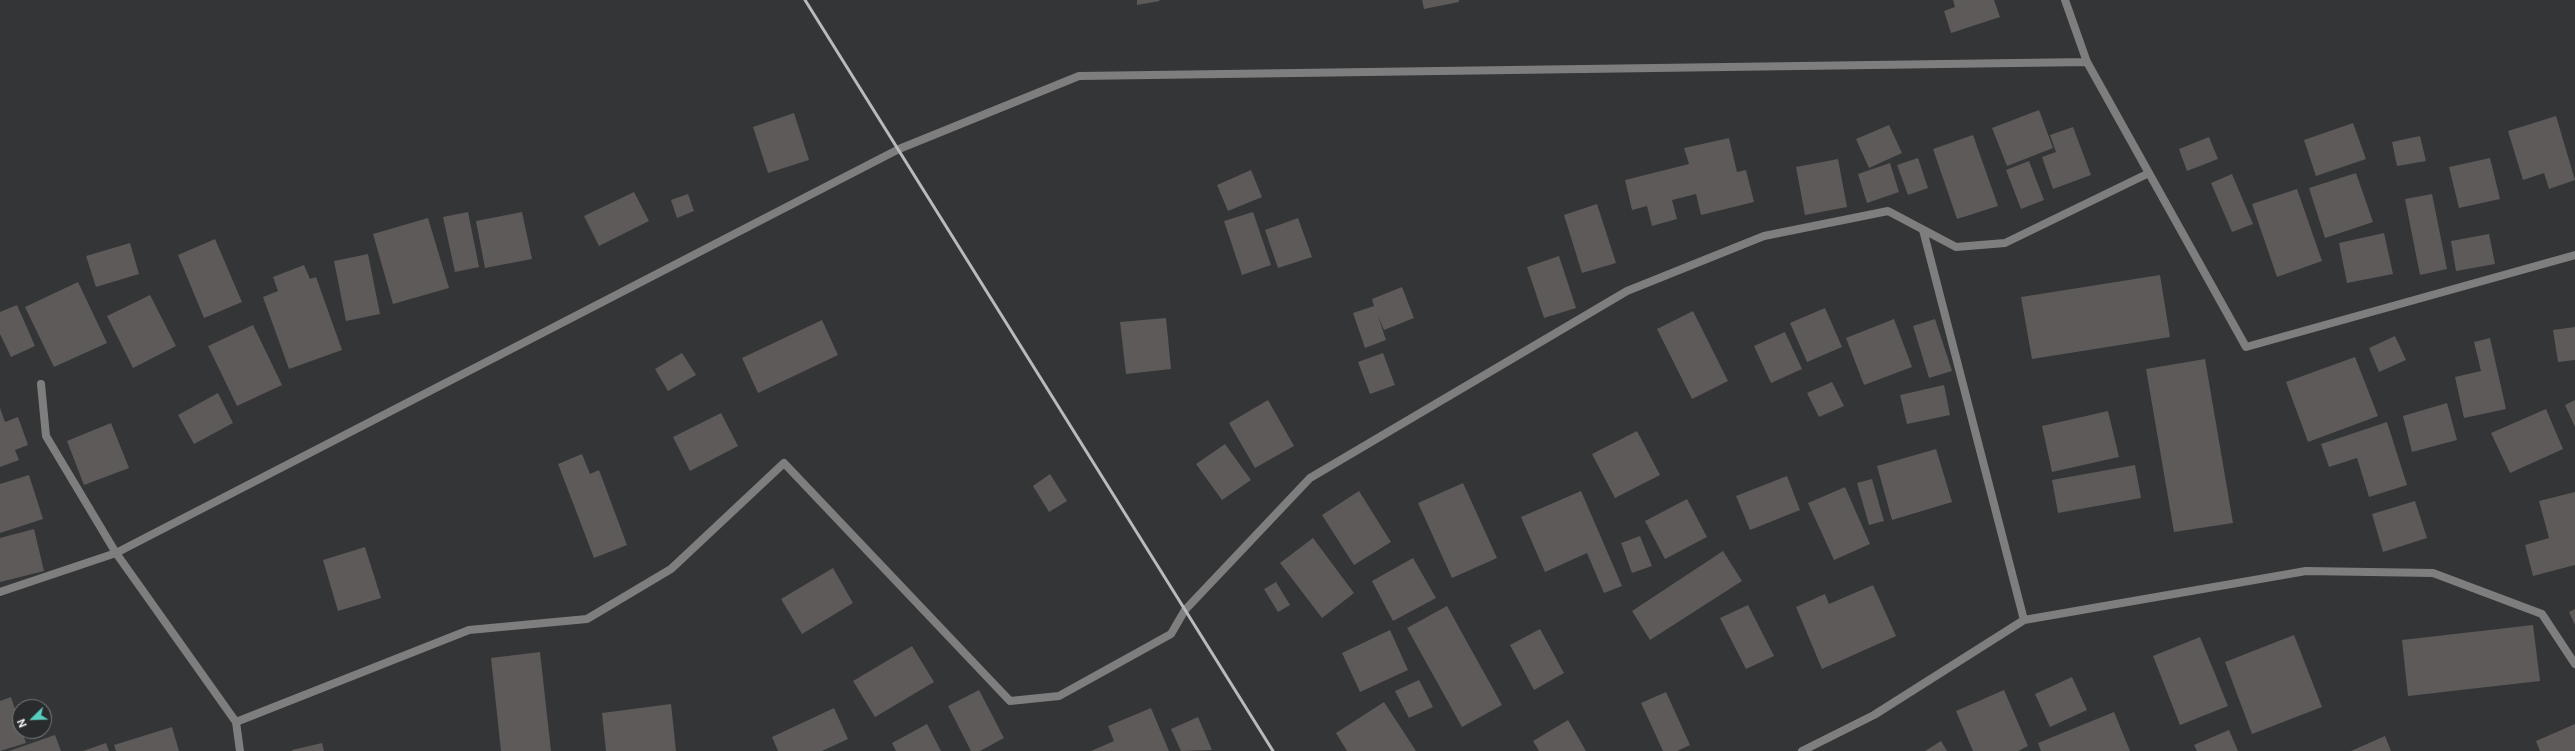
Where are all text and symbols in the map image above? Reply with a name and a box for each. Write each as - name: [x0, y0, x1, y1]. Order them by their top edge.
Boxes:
- north arrow: [12, 699, 52, 739]
- text: N: [14, 717, 30, 730]

